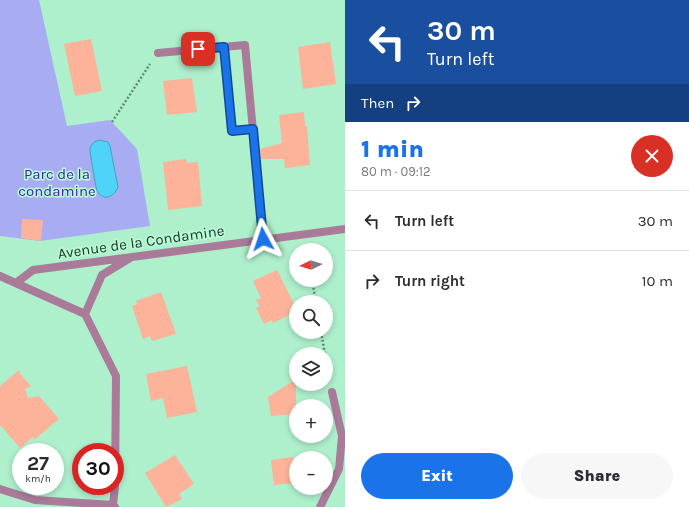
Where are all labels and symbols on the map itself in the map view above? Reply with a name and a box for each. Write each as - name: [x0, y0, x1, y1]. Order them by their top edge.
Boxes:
- pin: [181, 32, 215, 66]
- park label: Parc de la condamine: [18, 165, 96, 200]
- position arrow: [242, 218, 284, 260]
- street label: Avenue de la Condamine: [57, 221, 225, 263]
- north arrow: [289, 243, 333, 287]
- speed limit sign: 30: [72, 443, 124, 495]

